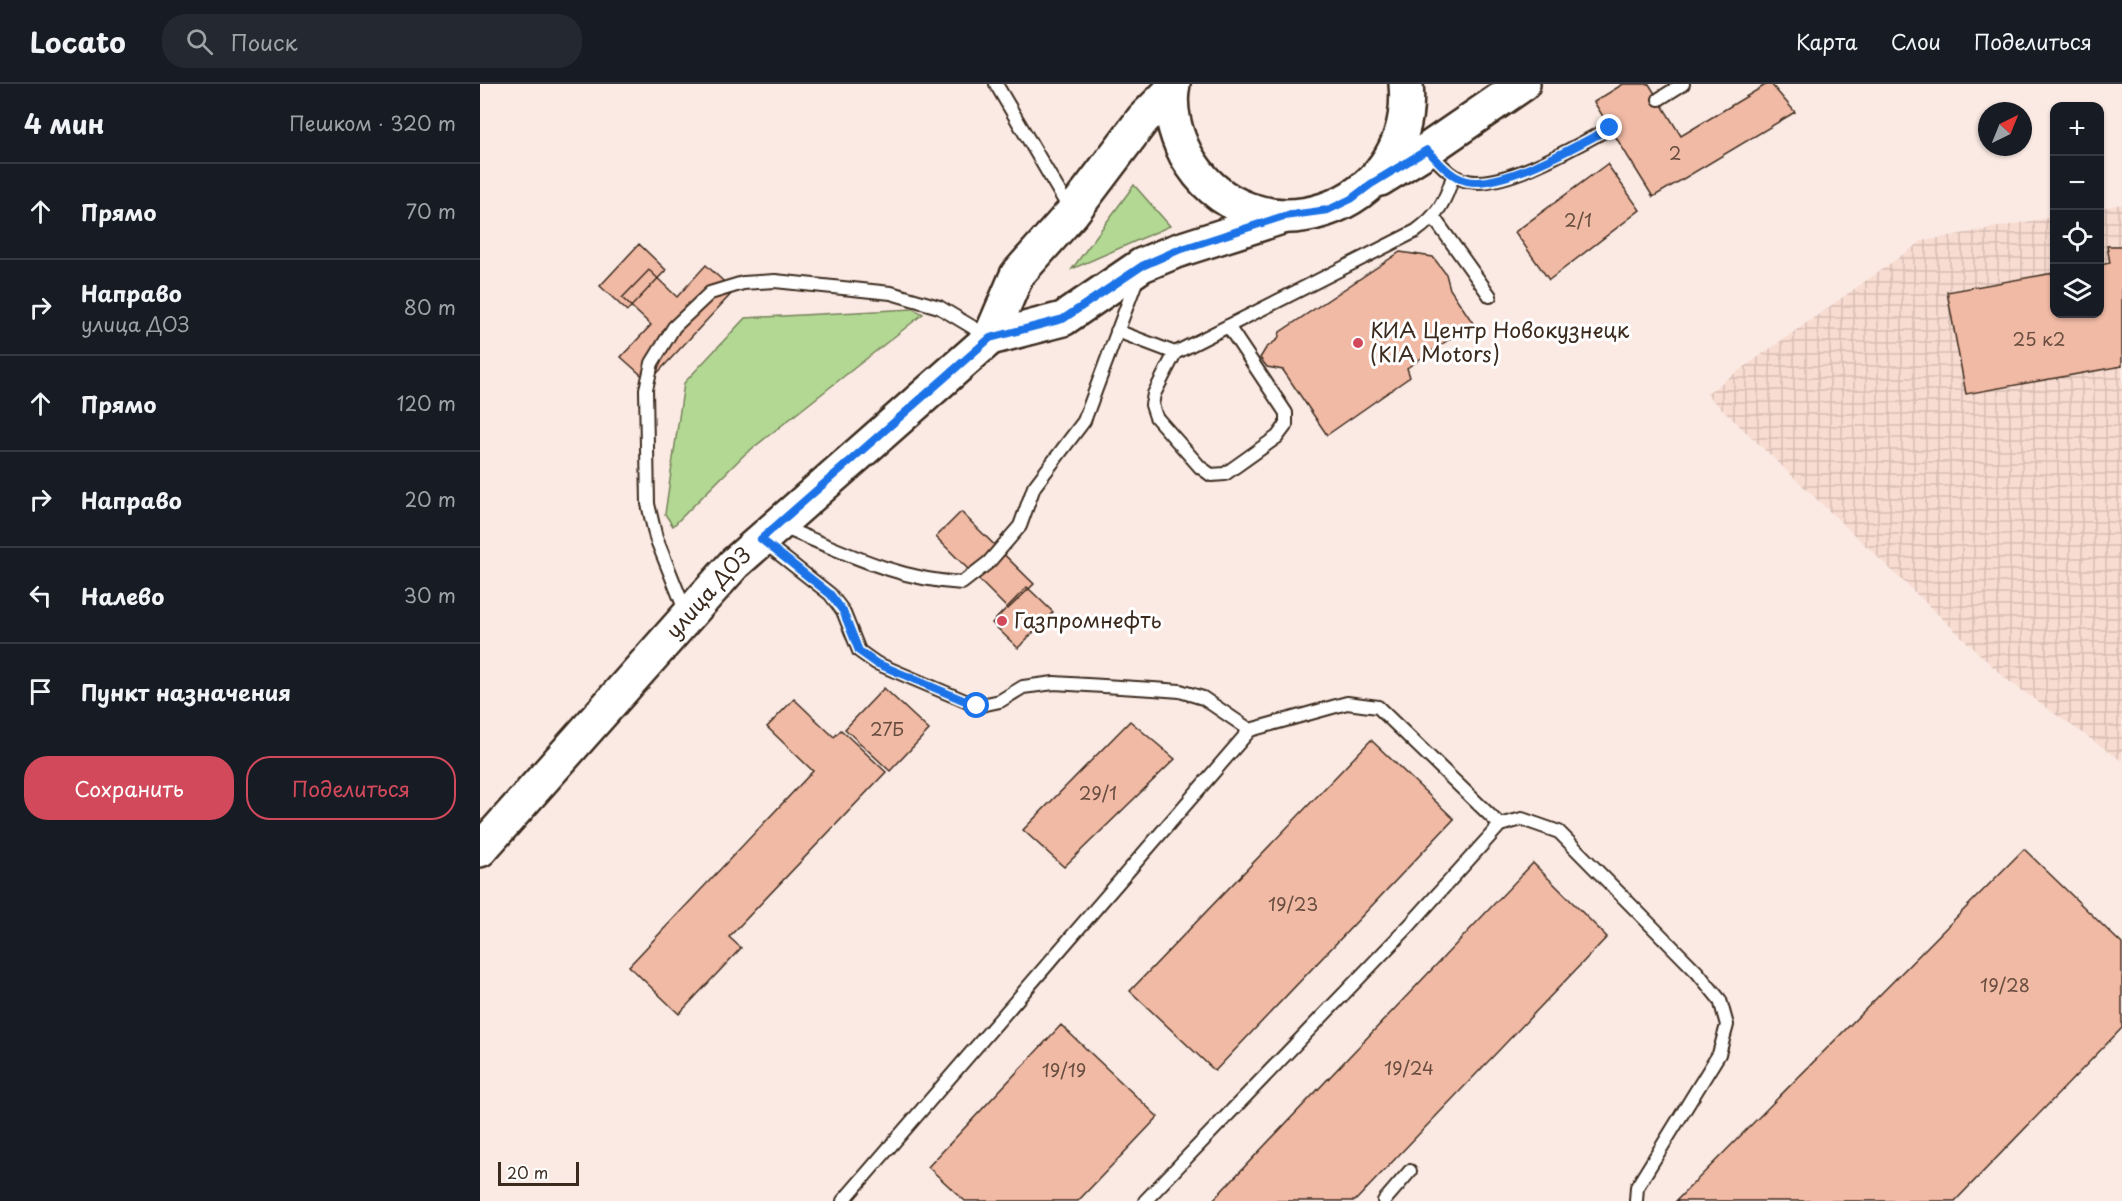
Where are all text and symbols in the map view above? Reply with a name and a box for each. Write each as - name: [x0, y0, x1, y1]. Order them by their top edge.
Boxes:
- search box: [162, 14, 582, 68]
- text: Locato: [30, 20, 126, 63]
- icon: search: [183, 25, 216, 58]
- text: Поиск: [231, 25, 298, 58]
- text: Карта: [1796, 25, 1858, 57]
- text: Слои: [1891, 25, 1941, 57]
- text: Поделиться: [1974, 25, 2092, 57]
- north arrow: [1978, 102, 2032, 156]
- map controls: [2050, 102, 2104, 318]
- button: +: [2050, 102, 2104, 156]
- text: 4 мин: [24, 104, 105, 143]
- text: Пешком · 320 m: [289, 108, 456, 138]
- route end: [1596, 114, 1622, 140]
- house number: 2: [1669, 139, 1681, 166]
- button: −: [2050, 156, 2104, 210]
- icon: ahead: [24, 195, 57, 228]
- text: Прямо: [81, 195, 156, 228]
- text: 70 m: [406, 196, 456, 226]
- house number: 2/1: [1564, 206, 1592, 233]
- button: locate: [2050, 210, 2104, 264]
- button: layers: [2050, 264, 2104, 318]
- text: Направо: [81, 276, 182, 309]
- icon: right: [24, 291, 57, 324]
- text: 80 m: [404, 292, 456, 322]
- text: улица ДОЗ: [81, 309, 190, 339]
- place label: КИА Центр Новокузнецк (KIA Motors): [1370, 313, 1630, 369]
- house number: 25 к2: [2013, 325, 2065, 352]
- marker: КИА Центр Новокузнецк (KIA Motors): [1351, 336, 1365, 350]
- icon: ahead: [24, 387, 57, 420]
- text: Прямо: [81, 387, 156, 420]
- text: 120 m: [397, 388, 456, 418]
- icon: right: [24, 483, 57, 516]
- text: Направо: [81, 483, 182, 516]
- text: 20 m: [404, 484, 456, 514]
- street label: улица ДОЗ: [657, 538, 757, 645]
- icon: left: [24, 579, 57, 612]
- text: Налево: [81, 579, 164, 612]
- text: 30 m: [403, 580, 456, 610]
- place label: Газпромнефть: [1014, 603, 1162, 635]
- marker: Газпромнефть: [995, 614, 1009, 628]
- icon: arrive: [24, 675, 57, 708]
- text: Пункт назначения: [81, 675, 291, 708]
- route start: [963, 692, 989, 718]
- house number: 27Б: [870, 715, 904, 742]
- button: Сохранить: [24, 756, 234, 820]
- button: Поделиться: [246, 756, 456, 820]
- house number: 29/1: [1079, 779, 1117, 806]
- house number: 19/23: [1268, 890, 1318, 917]
- house number: 19/28: [1980, 971, 2030, 998]
- house number: 19/24: [1384, 1054, 1434, 1081]
- house number: 19/19: [1042, 1056, 1086, 1083]
- scale bar: [498, 1159, 579, 1186]
- text: 20 m: [507, 1160, 548, 1184]

